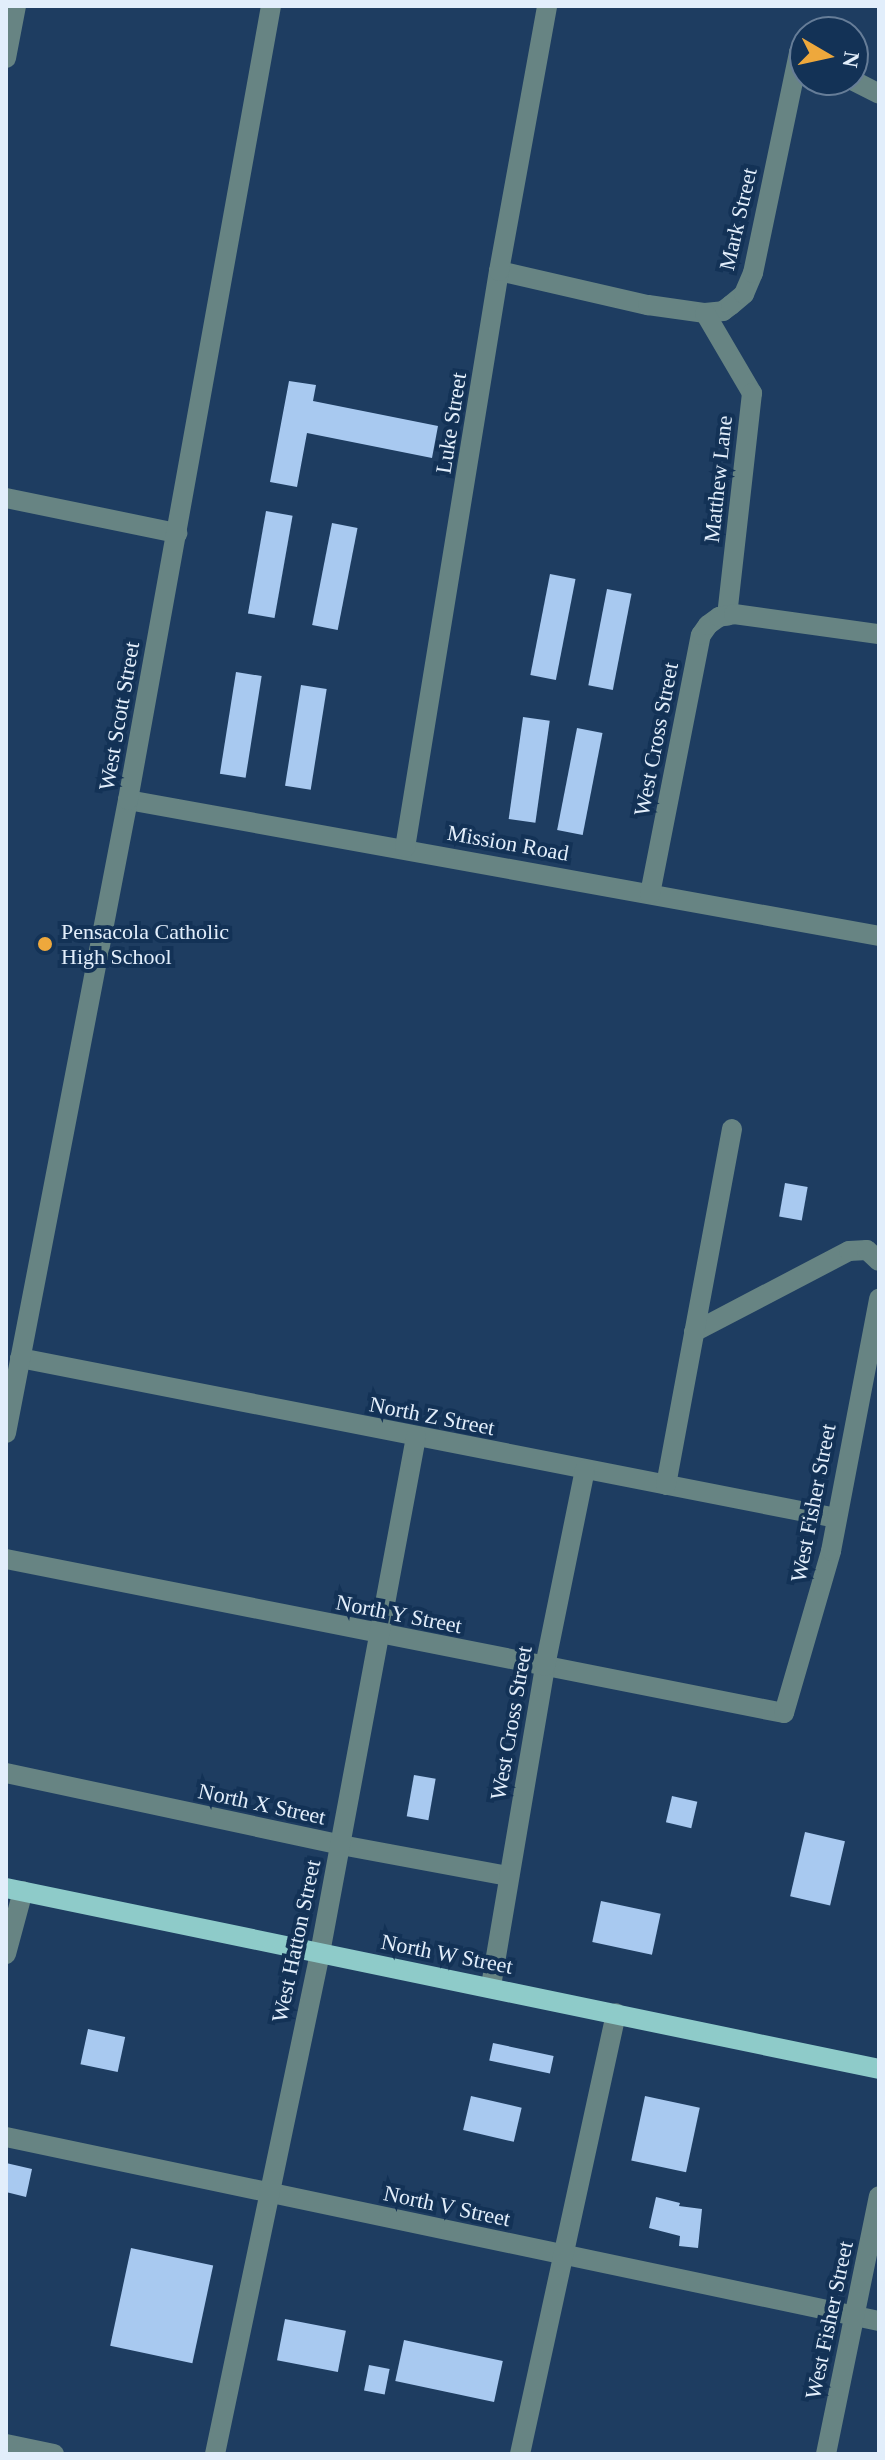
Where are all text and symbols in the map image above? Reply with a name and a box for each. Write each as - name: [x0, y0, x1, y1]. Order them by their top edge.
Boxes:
- north arrow: [789, 16, 869, 96]
- text: N: [838, 50, 865, 69]
- street label: Mark Street: [713, 165, 763, 273]
- street label: Luke Street: [430, 371, 472, 475]
- street label: Matthew Lane: [698, 414, 738, 544]
- street label: West Scott Street: [93, 639, 145, 793]
- street label: West Cross Street: [628, 660, 684, 818]
- street label: Mission Road: [445, 819, 571, 867]
- place label: Pensacola Catholic High School: [61, 918, 229, 970]
- marker: Pensacola Catholic High School: [36, 935, 54, 953]
- street label: North Z Street: [367, 1391, 497, 1441]
- street label: West Fisher Street: [785, 1422, 841, 1584]
- street label: North Y Street: [333, 1589, 465, 1639]
- street label: West Cross Street: [484, 1644, 538, 1802]
- street label: North X Street: [196, 1778, 328, 1830]
- street label: West Hatton Street: [266, 1857, 326, 2025]
- street label: North W Street: [379, 1928, 515, 1980]
- street label: North V Street: [381, 2180, 513, 2232]
- street label: West Fisher Street: [799, 2239, 859, 2401]

